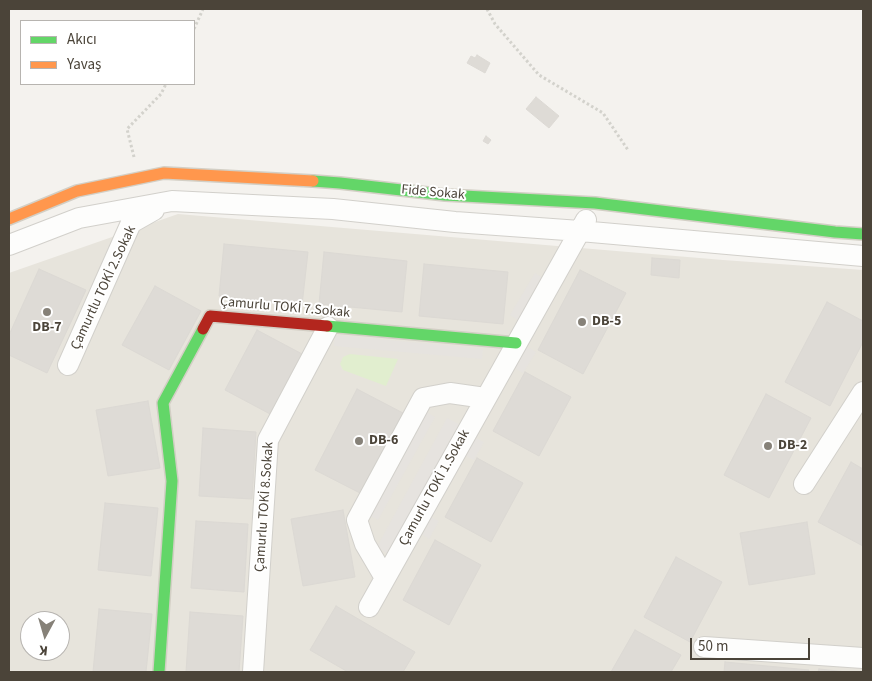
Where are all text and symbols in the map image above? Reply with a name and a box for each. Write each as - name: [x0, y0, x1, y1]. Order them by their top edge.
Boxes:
- legend: [20, 20, 195, 85]
- text: Akıcı: [67, 29, 97, 50]
- text: Yavaş: [67, 54, 101, 75]
- street label: Fide Sokak: [401, 182, 465, 204]
- street label: Çamurtlu TOKİ 2.Sokak: [68, 223, 140, 353]
- street label: Çamurlu TOKİ 7.Sokak: [219, 294, 351, 322]
- marker: DB-7: [41, 306, 53, 318]
- place label: DB-5: [592, 314, 621, 330]
- marker: DB-5: [576, 316, 588, 328]
- place label: DB-7: [32, 320, 62, 336]
- street label: Çamurlu TOKİ 1.Sokak: [396, 427, 474, 549]
- place label: DB-6: [369, 433, 398, 449]
- marker: DB-6: [353, 435, 365, 447]
- place label: DB-2: [778, 438, 807, 454]
- marker: DB-2: [762, 440, 774, 452]
- street label: Çamurlu TOKİ 8.Sokak: [252, 441, 278, 573]
- north arrow: [20, 611, 70, 661]
- scale bar: [692, 628, 812, 660]
- text: 50 m: [698, 636, 728, 657]
- text: K: [38, 640, 49, 660]

